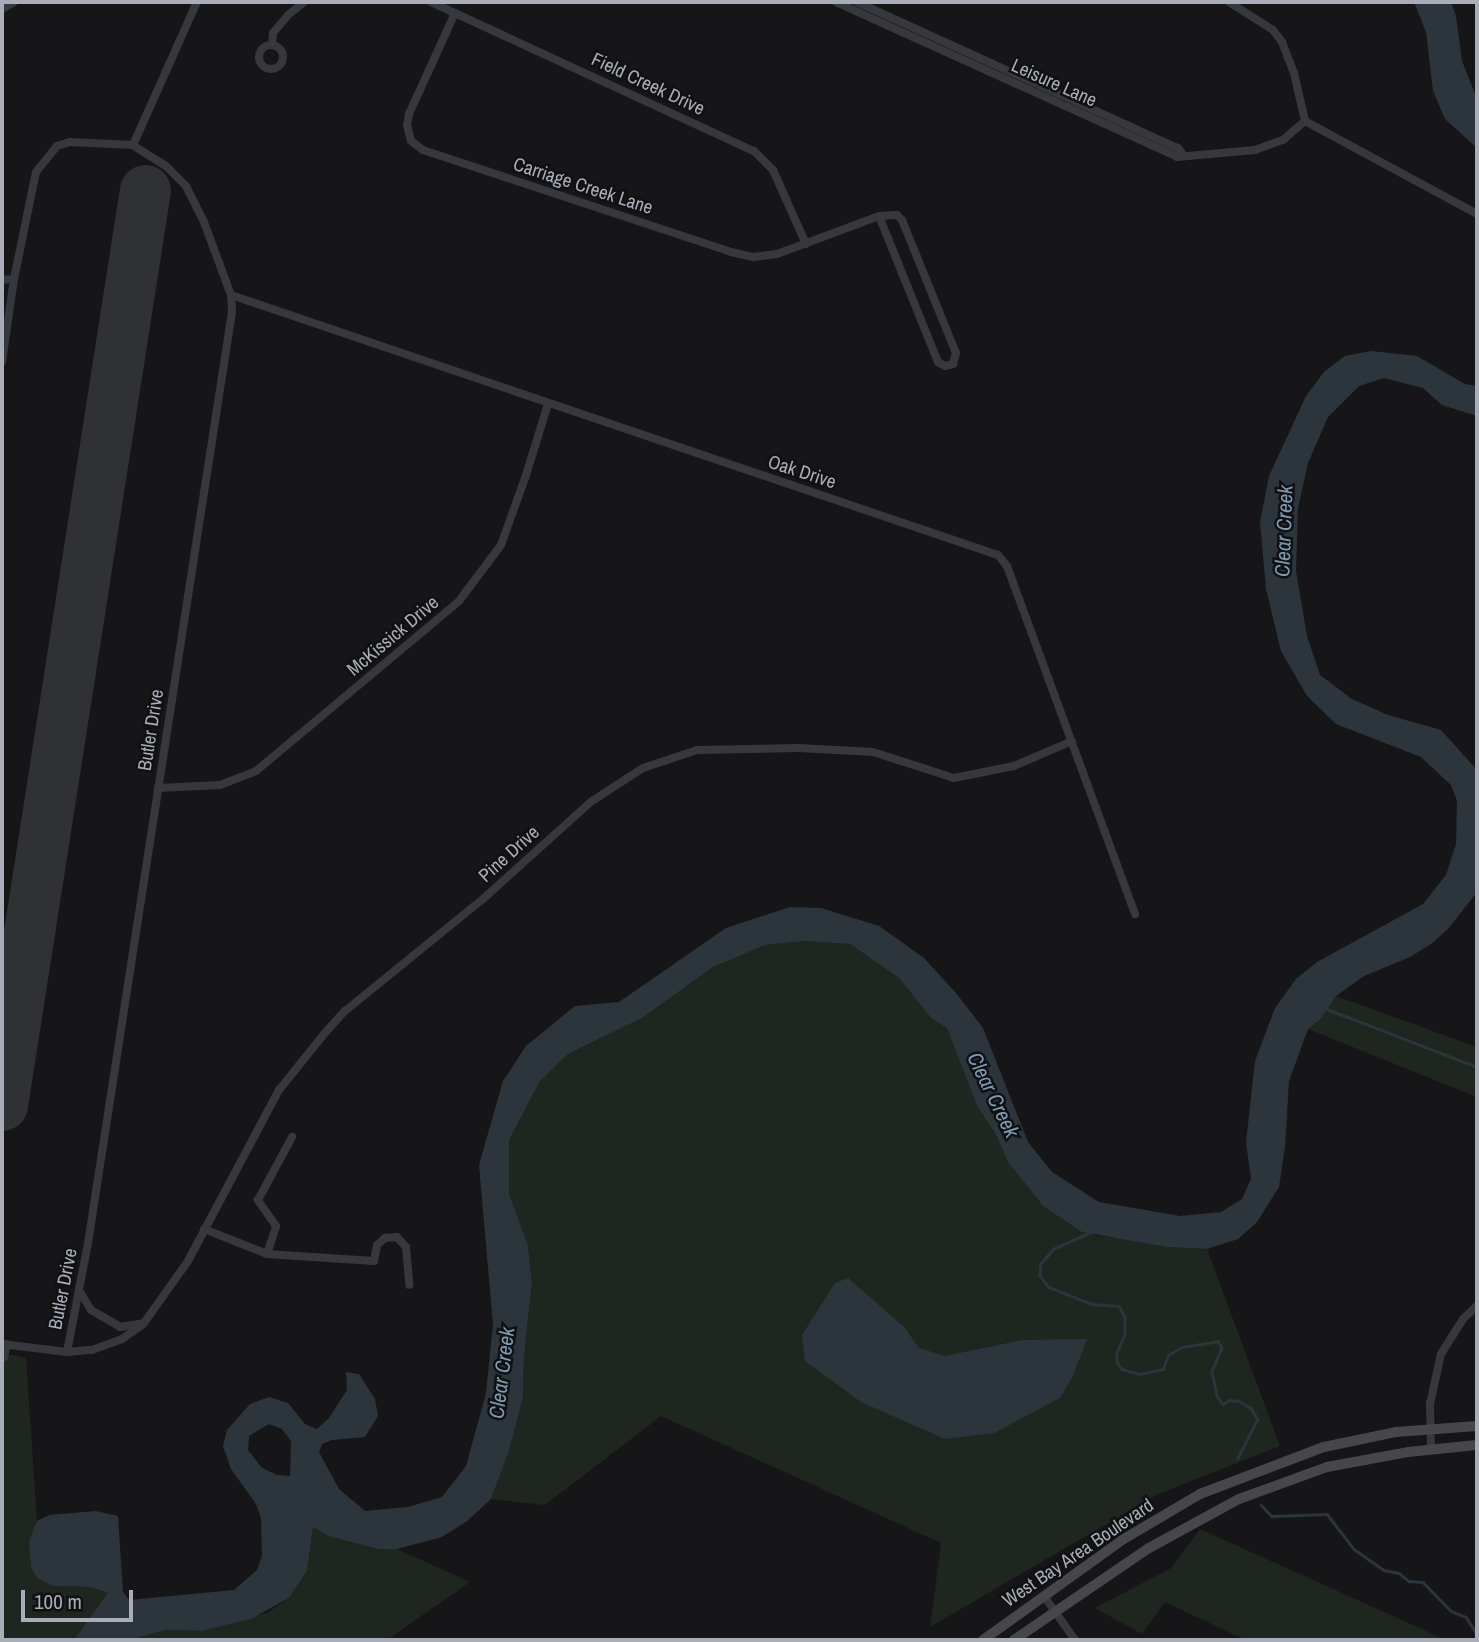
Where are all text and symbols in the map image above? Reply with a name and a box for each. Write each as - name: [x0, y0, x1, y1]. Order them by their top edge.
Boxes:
- street label: Field Creek Drive: [588, 48, 708, 120]
- street label: Leisure Lane: [1008, 54, 1100, 112]
- street label: Carriage Creek Lane: [510, 153, 656, 219]
- street label: Oak Drive: [765, 450, 839, 494]
- water label: Clear Creek: [1270, 485, 1298, 577]
- street label: McKissick Drive: [343, 591, 443, 681]
- street label: Butler Drive: [133, 688, 169, 772]
- street label: Pine Drive: [474, 821, 544, 887]
- water label: Clear Creek: [962, 1048, 1024, 1142]
- street label: Butler Drive: [44, 1246, 82, 1332]
- water label: Clear Creek: [484, 1326, 520, 1420]
- street label: West Bay Area Boulevard: [998, 1494, 1158, 1612]
- scale bar: [24, 1576, 136, 1620]
- text: 100 m: [34, 1587, 82, 1616]

